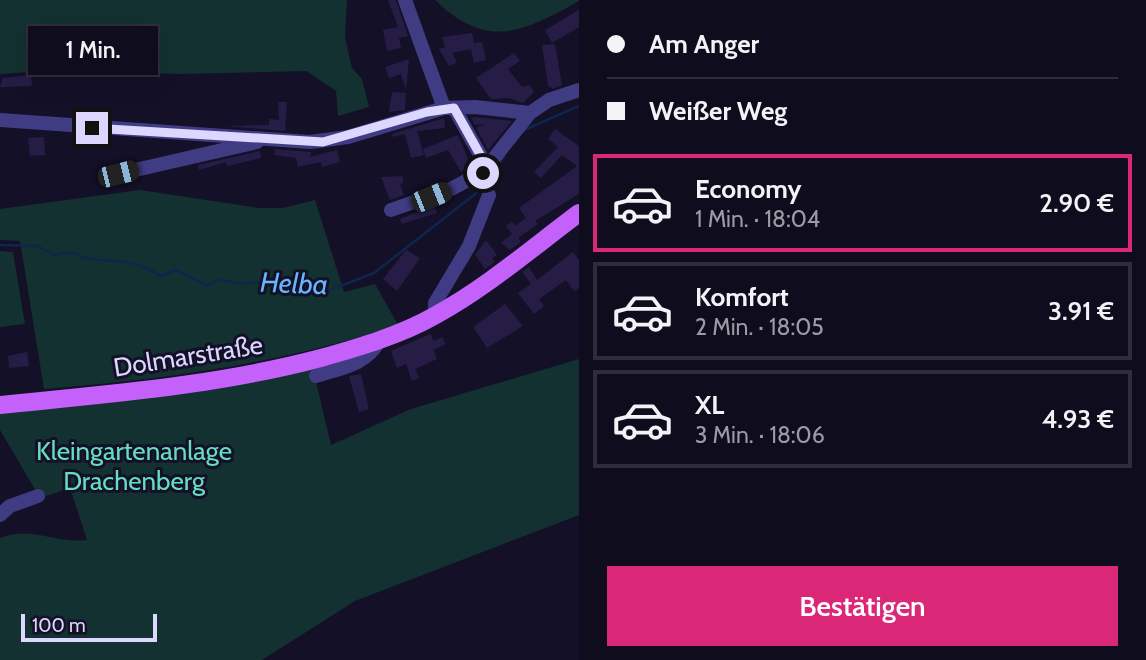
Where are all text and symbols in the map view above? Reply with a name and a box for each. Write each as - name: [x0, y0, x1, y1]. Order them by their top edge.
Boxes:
- callout: 1 Min.: [27, 26, 157, 76]
- text: Am Anger: [649, 28, 759, 60]
- text: 1 Min.: [65, 36, 121, 64]
- text: Weißer Weg: [649, 95, 787, 127]
- route end: [76, 112, 108, 144]
- route start: [467, 157, 499, 189]
- car: [96, 159, 141, 189]
- icon: car: [611, 172, 674, 235]
- text: Economy: [695, 173, 801, 205]
- car: [408, 179, 455, 215]
- text: 2.90 €: [1039, 187, 1114, 219]
- text: 1 Min. · 18:04: [695, 205, 820, 233]
- water label: Helba: [259, 265, 329, 301]
- icon: car: [611, 280, 674, 343]
- text: Komfort: [695, 281, 789, 313]
- text: 3.91 €: [1048, 295, 1114, 327]
- text: 2 Min. · 18:05: [695, 313, 824, 341]
- street label: Dolmarstraße: [111, 328, 265, 384]
- icon: car: [611, 388, 674, 451]
- text: XL: [695, 389, 724, 421]
- text: 4.93 €: [1042, 403, 1114, 435]
- text: 3 Min. · 18:06: [695, 421, 825, 449]
- park label: Kleingartenanlage Drachenberg: [36, 435, 232, 497]
- button: Bestätigen: [607, 566, 1118, 646]
- scale bar: [21, 611, 158, 643]
- text: 100 m: [32, 614, 86, 637]

